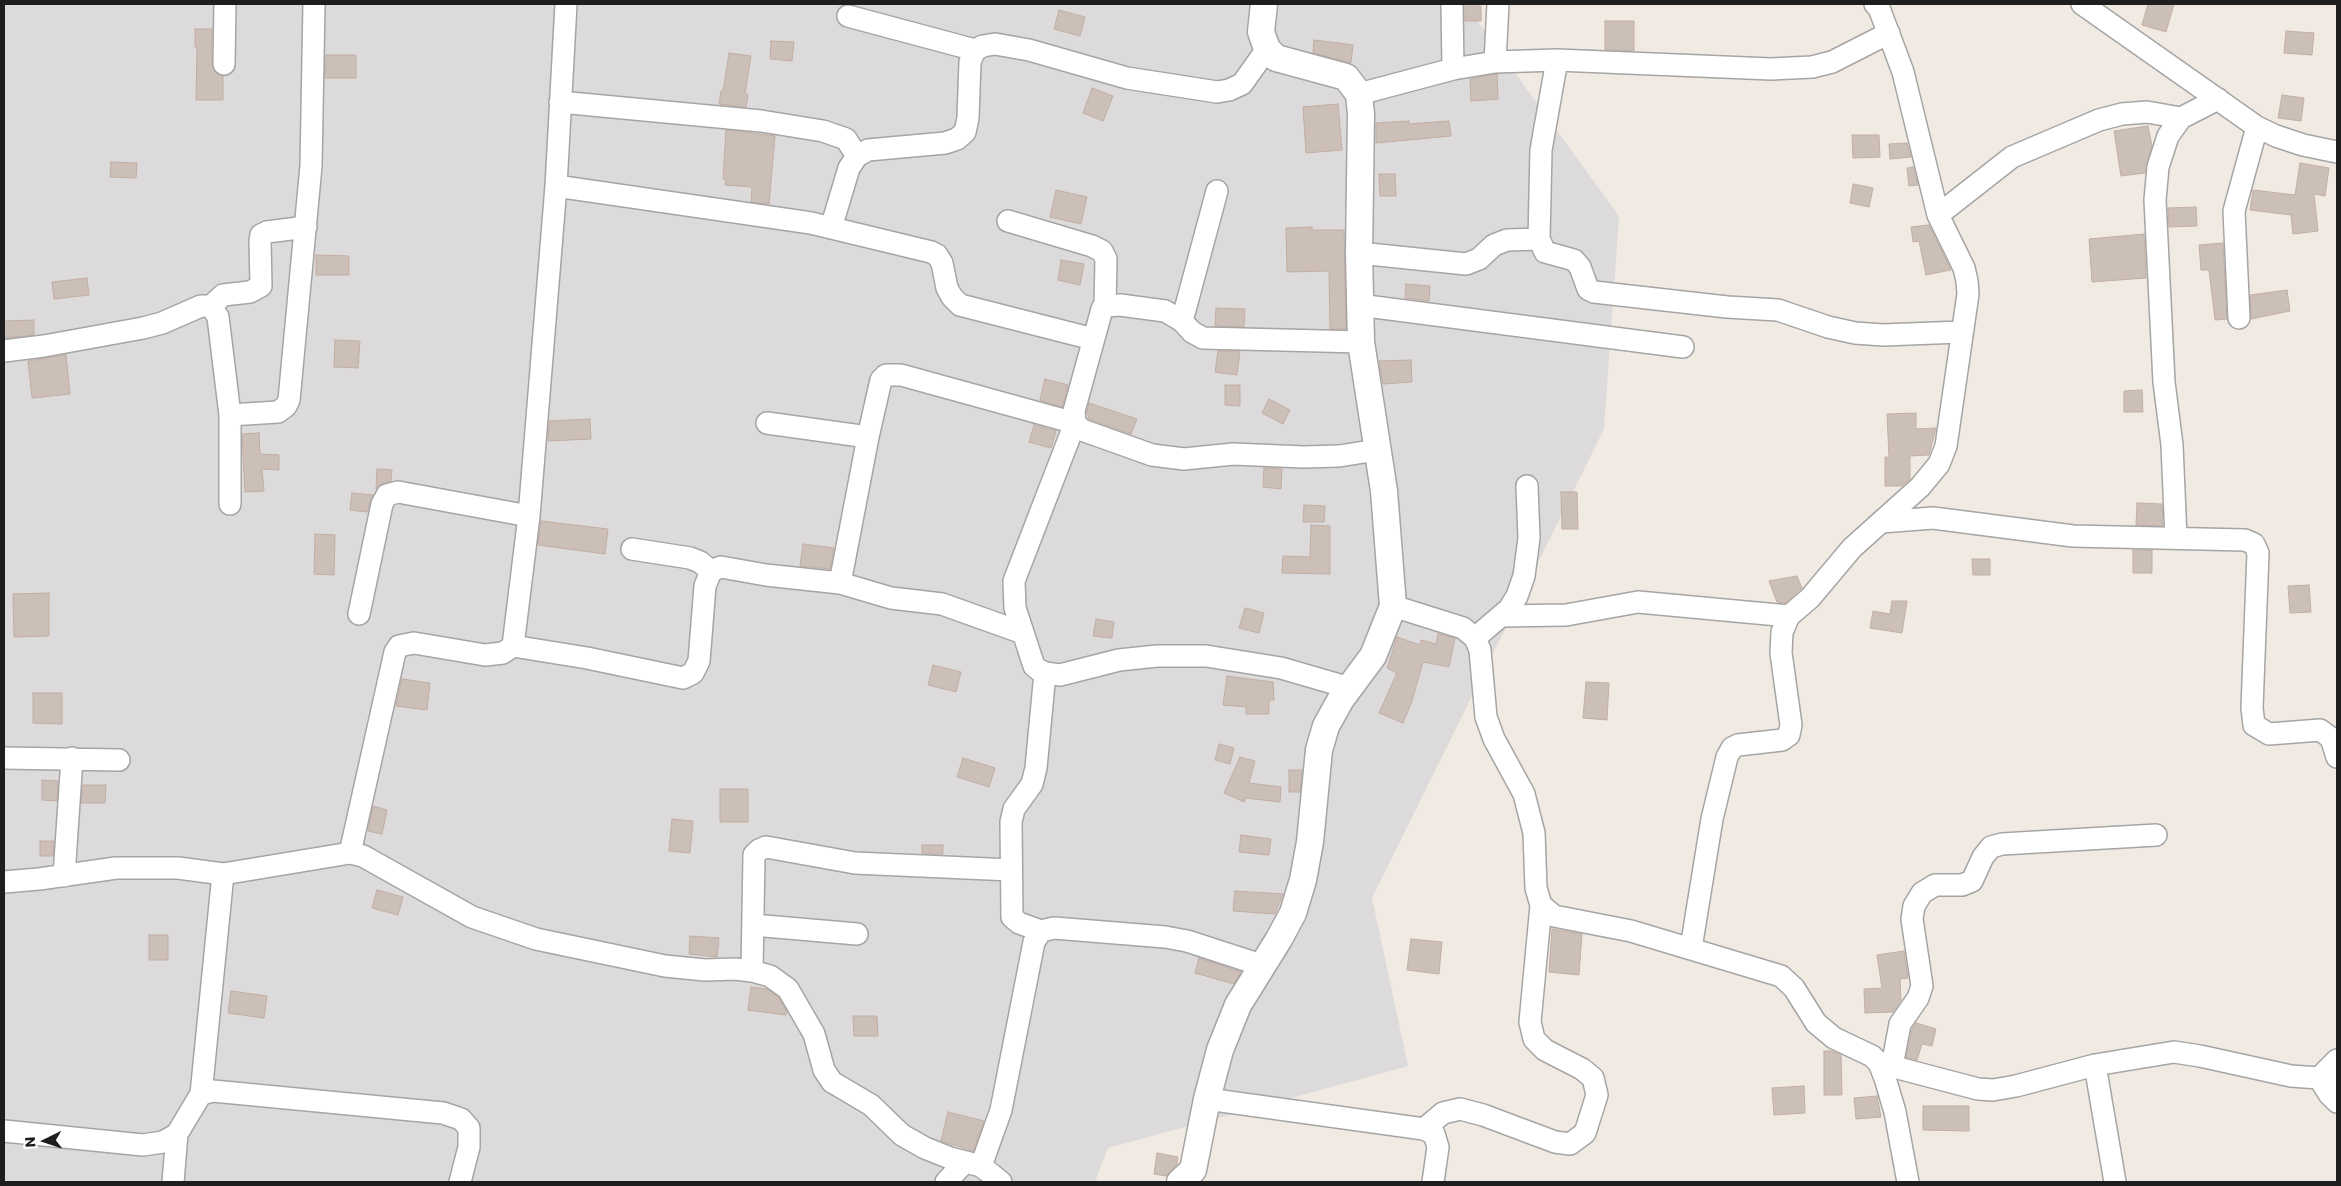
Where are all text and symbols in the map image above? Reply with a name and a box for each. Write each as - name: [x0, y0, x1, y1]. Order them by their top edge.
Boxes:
- north arrow: [20, 1116, 70, 1166]
- text: N: [20, 1136, 40, 1148]

